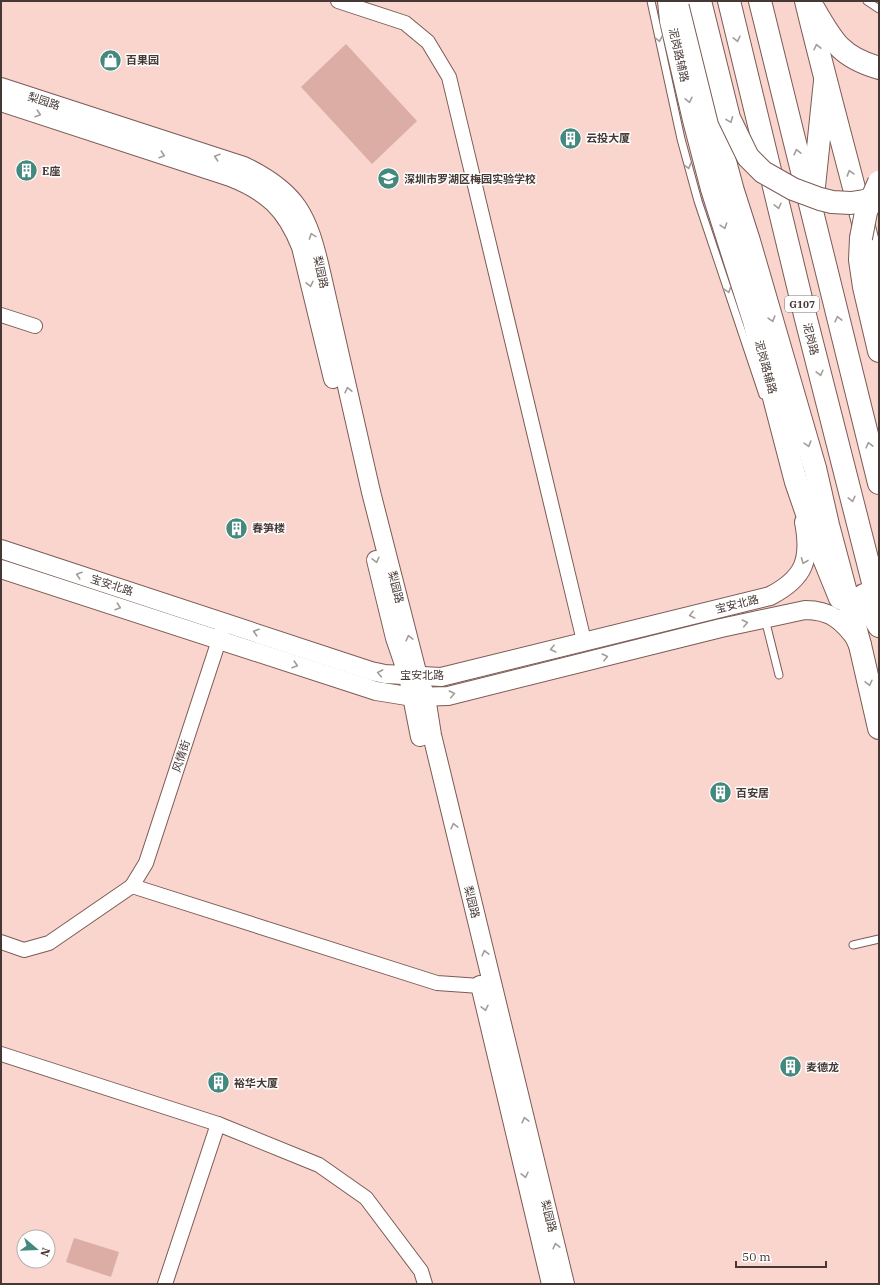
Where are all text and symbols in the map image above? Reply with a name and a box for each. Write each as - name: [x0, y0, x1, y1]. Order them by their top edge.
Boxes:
- street label: 泥岗路辅路: [666, 27, 692, 83]
- one-way arrow: [655, 36, 663, 42]
- one-way arrow: [733, 36, 741, 42]
- one-way arrow: [814, 44, 822, 51]
- shop icon: 百果园: [98, 47, 124, 73]
- place label: 百果园: [126, 53, 159, 67]
- street label: 梨园路: [26, 89, 62, 113]
- one-way arrow: [685, 97, 693, 104]
- one-way arrow: [34, 109, 41, 118]
- one-way arrow: [726, 117, 734, 124]
- building icon: 云投大厦: [557, 125, 583, 151]
- place label: 云投大厦: [586, 131, 630, 145]
- one-way arrow: [793, 149, 801, 156]
- one-way arrow: [158, 150, 165, 158]
- one-way arrow: [213, 153, 220, 162]
- building icon: E座: [14, 158, 40, 184]
- one-way arrow: [684, 163, 692, 169]
- place label: E座: [42, 164, 60, 178]
- school or university icon: 深圳市罗湖区梅园实验学校: [375, 166, 401, 192]
- one-way arrow: [846, 170, 855, 177]
- place label: 深圳市罗湖区梅园实验学校: [404, 172, 536, 186]
- one-way arrow: [774, 203, 782, 209]
- one-way arrow: [719, 222, 728, 229]
- one-way arrow: [308, 233, 316, 240]
- street label: 梨园路: [310, 254, 332, 290]
- one-way arrow: [306, 281, 314, 287]
- one-way arrow: [723, 286, 732, 293]
- road number: G107: [785, 296, 819, 312]
- one-way arrow: [767, 315, 776, 322]
- one-way arrow: [834, 316, 842, 323]
- street label: 泥岗路: [800, 321, 822, 357]
- street label: 泥岗路辅路: [752, 339, 780, 395]
- one-way arrow: [815, 370, 823, 376]
- one-way arrow: [345, 387, 353, 393]
- one-way arrow: [803, 440, 812, 447]
- one-way arrow: [866, 442, 874, 449]
- one-way arrow: [847, 496, 855, 502]
- building icon: 春笋楼: [224, 515, 250, 541]
- place label: 春笋楼: [252, 521, 285, 535]
- one-way arrow: [372, 557, 380, 563]
- one-way arrow: [801, 558, 809, 565]
- street label: 梨园路: [385, 569, 407, 605]
- one-way arrow: [76, 571, 83, 580]
- street label: 宝安北路: [89, 572, 135, 598]
- street label: 宝安北路: [714, 592, 760, 616]
- one-way arrow: [114, 602, 121, 611]
- one-way arrow: [689, 610, 696, 618]
- one-way arrow: [742, 619, 748, 627]
- one-way arrow: [253, 629, 260, 637]
- one-way arrow: [405, 635, 414, 642]
- one-way arrow: [549, 645, 556, 653]
- one-way arrow: [602, 653, 608, 661]
- one-way arrow: [291, 660, 298, 669]
- street label: 宝安北路: [400, 668, 444, 682]
- one-way arrow: [377, 669, 383, 677]
- one-way arrow: [864, 680, 872, 686]
- one-way arrow: [449, 691, 455, 699]
- street label: 风情街: [169, 738, 193, 774]
- building icon: 百安居: [708, 780, 734, 806]
- place label: 百安居: [736, 786, 769, 800]
- one-way arrow: [450, 823, 459, 830]
- street label: 梨园路: [461, 884, 483, 920]
- one-way arrow: [481, 949, 490, 956]
- one-way arrow: [481, 1005, 489, 1011]
- building icon: 麦德龙: [778, 1054, 804, 1080]
- place label: 麦德龙: [806, 1060, 839, 1074]
- building icon: 裕华大厦: [205, 1070, 231, 1096]
- place label: 裕华大厦: [234, 1076, 278, 1090]
- one-way arrow: [522, 1117, 530, 1123]
- one-way arrow: [521, 1172, 529, 1178]
- street label: 梨园路: [538, 1198, 560, 1234]
- north arrow: [16, 1229, 56, 1269]
- one-way arrow: [552, 1243, 561, 1250]
- scale bar: [736, 1243, 826, 1269]
- text: N: [37, 1246, 53, 1259]
- text: 50 m: [742, 1249, 771, 1264]

